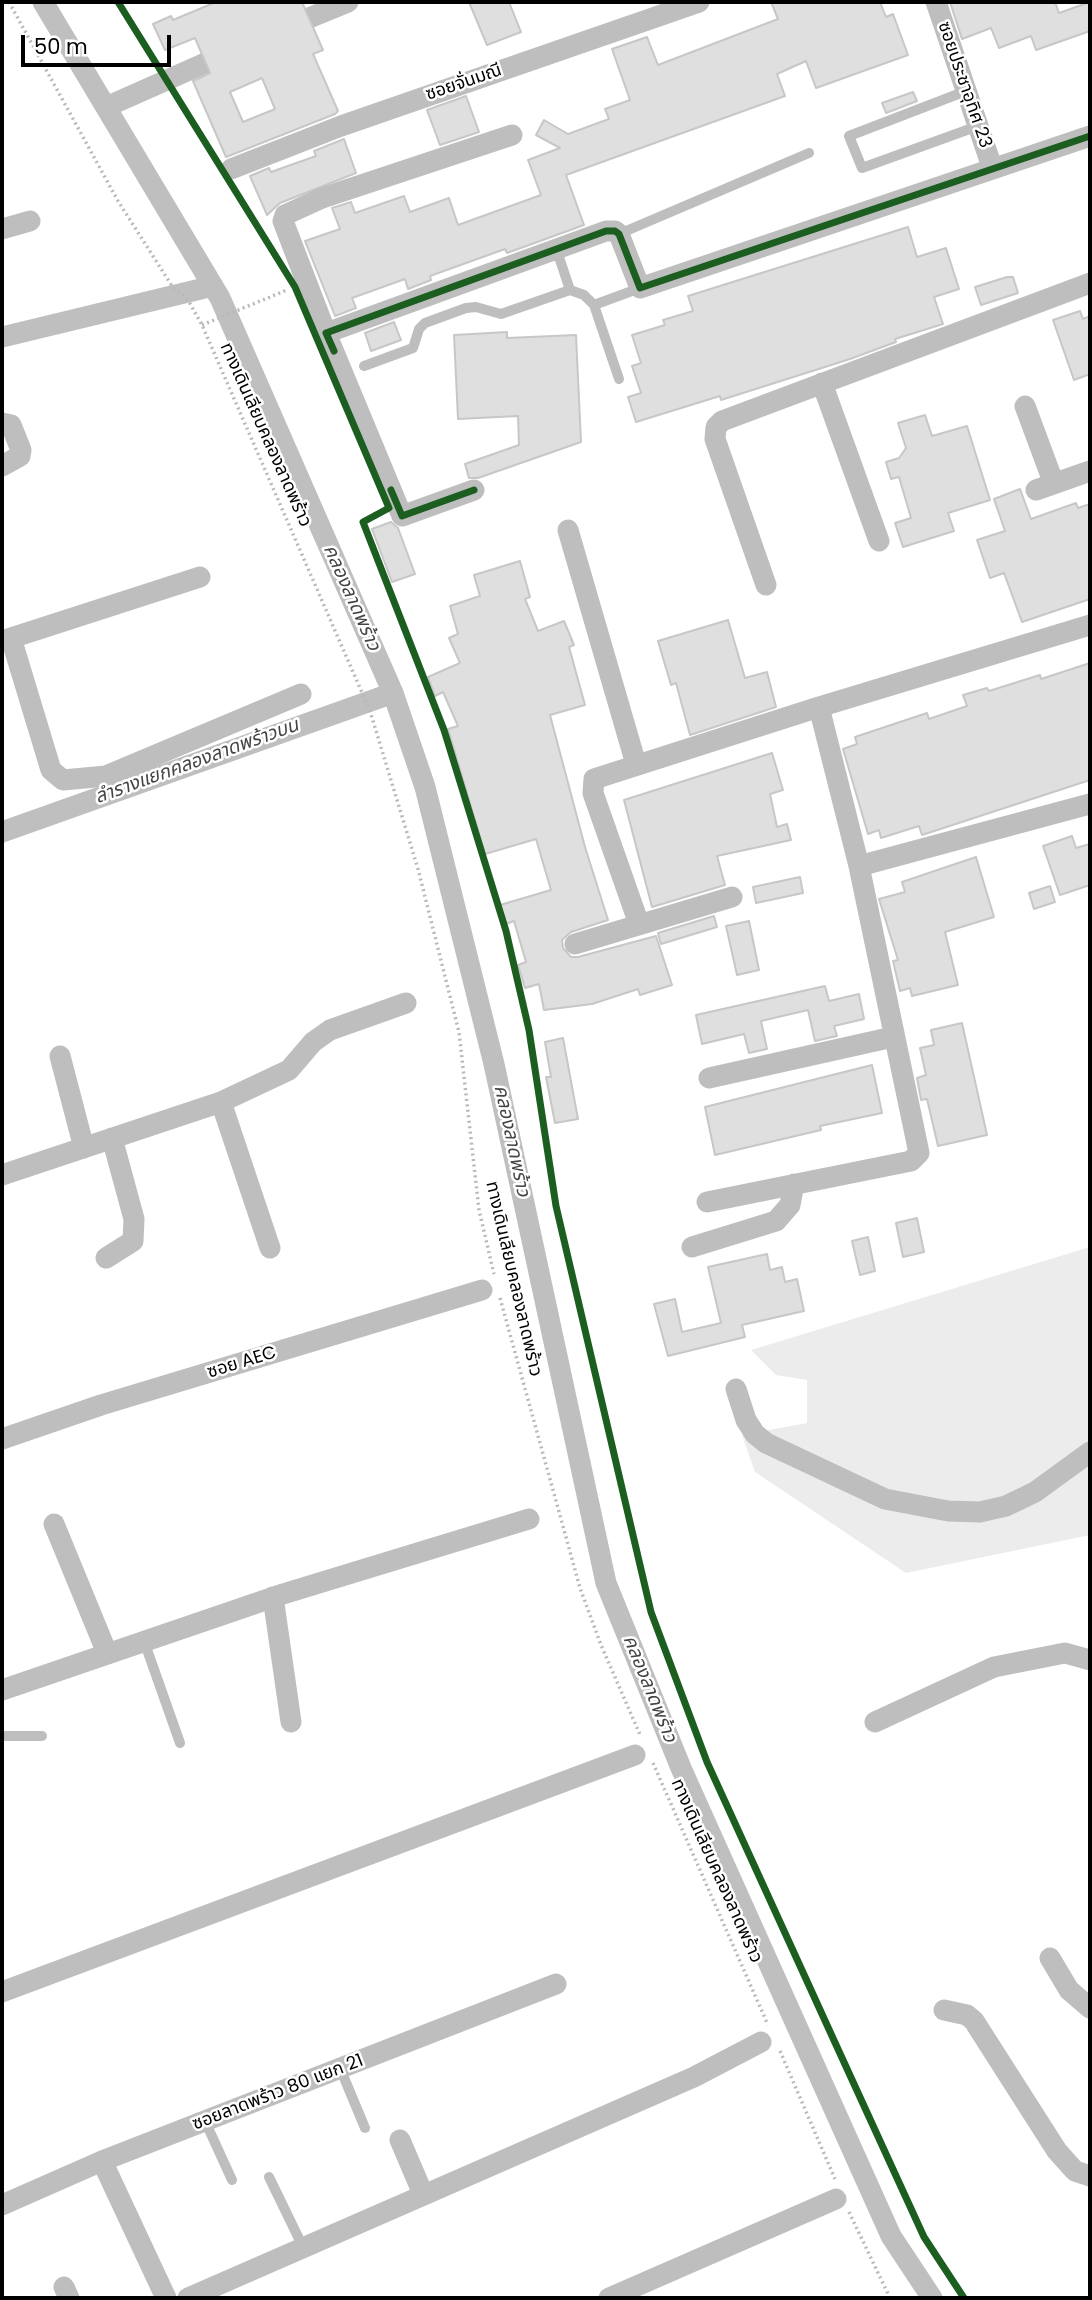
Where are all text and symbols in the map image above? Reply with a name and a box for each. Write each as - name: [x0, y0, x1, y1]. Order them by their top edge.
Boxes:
- street label: ซอยประชาอุทิศ 23: [932, 19, 996, 151]
- scale bar: [24, 21, 175, 65]
- text: 50 m: [34, 32, 88, 61]
- street label: ซอยจั่นมณี: [423, 60, 505, 106]
- street label: ทางเดินเลียบคลองลาดพร้าว: [215, 339, 315, 531]
- water label: คลองลาดพร้าว: [318, 542, 384, 654]
- water label: ลำรางแยกคลองลาดพร้าวบน: [92, 714, 302, 810]
- water label: คลองลาดพร้าว: [488, 1083, 534, 1199]
- street label: ทางเดินเลียบคลองลาดพร้าว: [480, 1179, 546, 1379]
- street label: ซอย AEC: [205, 1342, 279, 1384]
- water label: คลองลาดพร้าว: [617, 1632, 681, 1746]
- street label: ทางเดินเลียบคลองลาดพร้าว: [666, 1775, 766, 1967]
- street label: ซอยลาดพร้าว 80 แยก 21: [189, 2050, 367, 2136]

